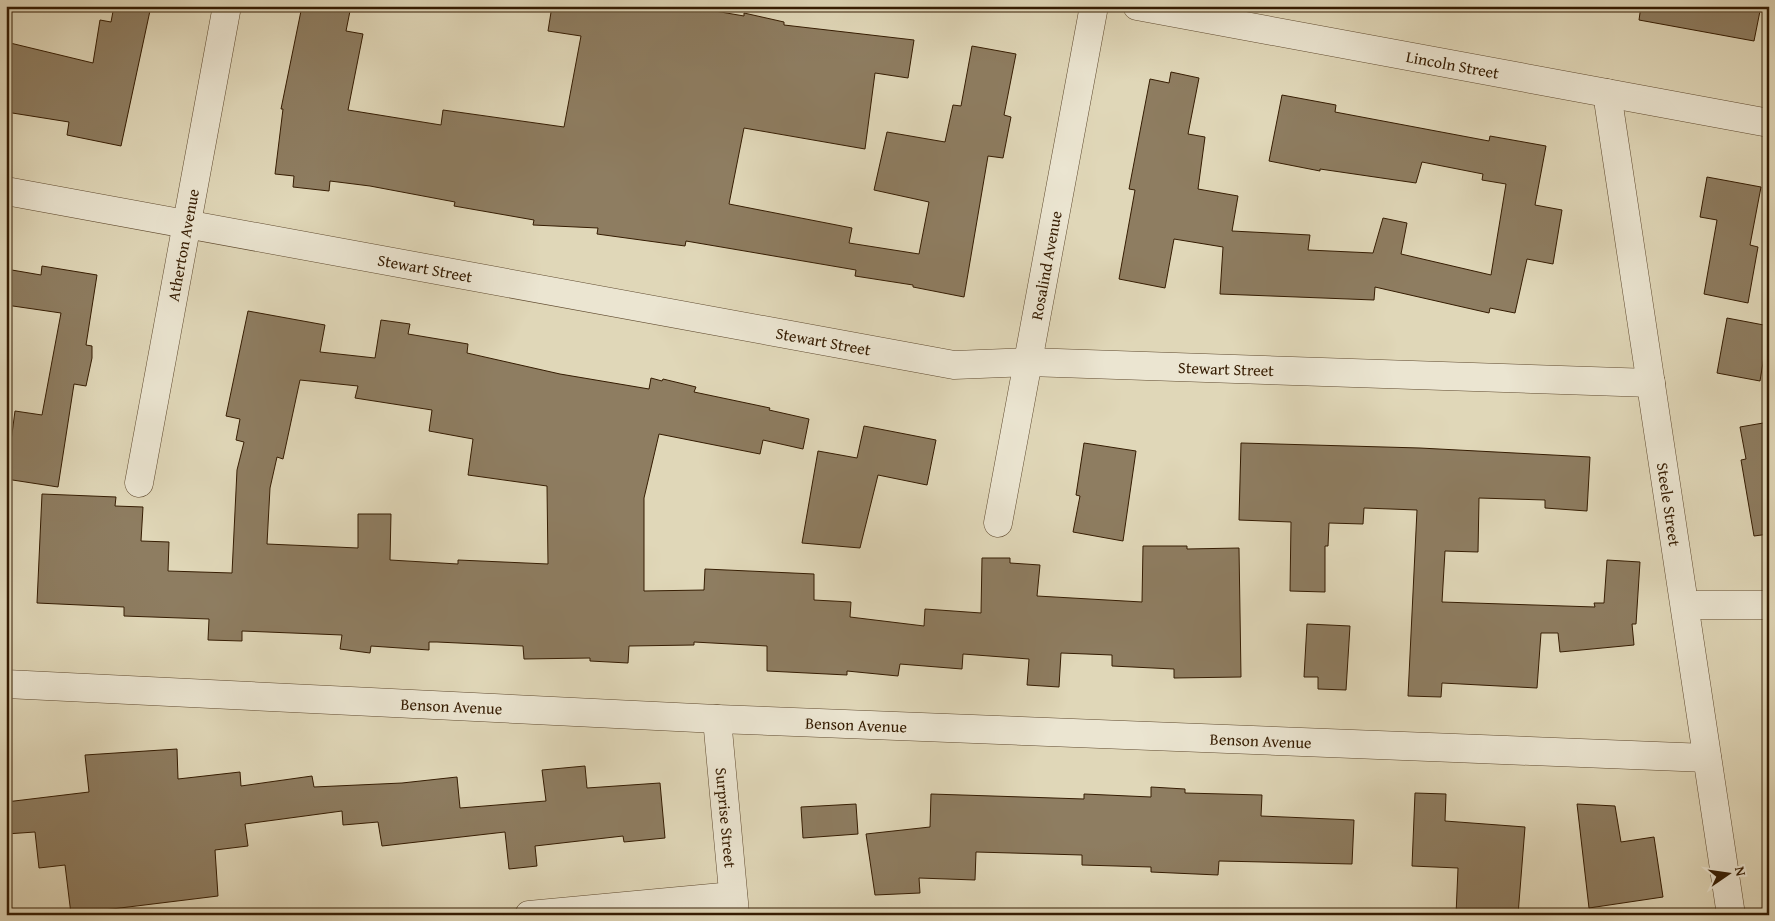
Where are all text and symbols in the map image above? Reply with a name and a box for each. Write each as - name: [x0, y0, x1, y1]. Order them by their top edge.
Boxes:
- street label: Lincoln Street: [1404, 44, 1501, 85]
- street label: Atherton Avenue: [161, 187, 205, 303]
- street label: Rosalind Avenue: [1024, 209, 1068, 322]
- street label: Stewart Street: [376, 247, 475, 288]
- street label: Stewart Street: [774, 321, 873, 362]
- street label: Stewart Street: [1178, 355, 1275, 382]
- street label: Steele Street: [1651, 461, 1687, 548]
- street label: Benson Avenue: [400, 691, 503, 720]
- street label: Benson Avenue: [805, 710, 907, 738]
- street label: Benson Avenue: [1209, 726, 1312, 754]
- street label: Surprise Street: [710, 766, 743, 869]
- north arrow: [1702, 848, 1752, 898]
- text: N: [1730, 864, 1752, 879]

